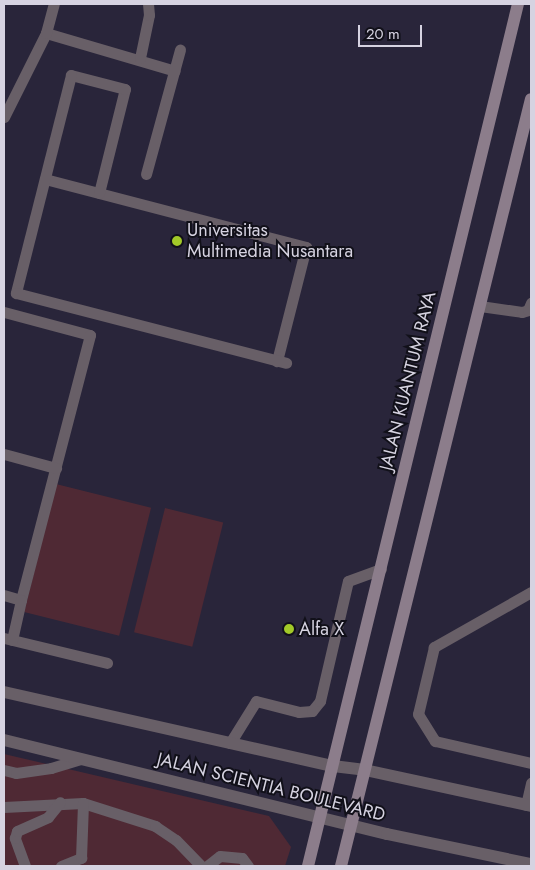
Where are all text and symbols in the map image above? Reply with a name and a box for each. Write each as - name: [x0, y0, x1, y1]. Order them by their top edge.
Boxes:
- scale bar: [360, 15, 424, 47]
- text: 20 m: [366, 23, 400, 45]
- place label: Universitas Multimedia Nusantara: [187, 220, 353, 262]
- marker: Universitas Multimedia Nusantara: [171, 235, 183, 247]
- street label: JALAN KUANTUM RAYA: [375, 289, 441, 473]
- place label: Alfa X: [299, 618, 344, 640]
- marker: Alfa X: [283, 623, 295, 635]
- street label: JALAN SCIENTIA BOULEVARD: [155, 748, 387, 826]

